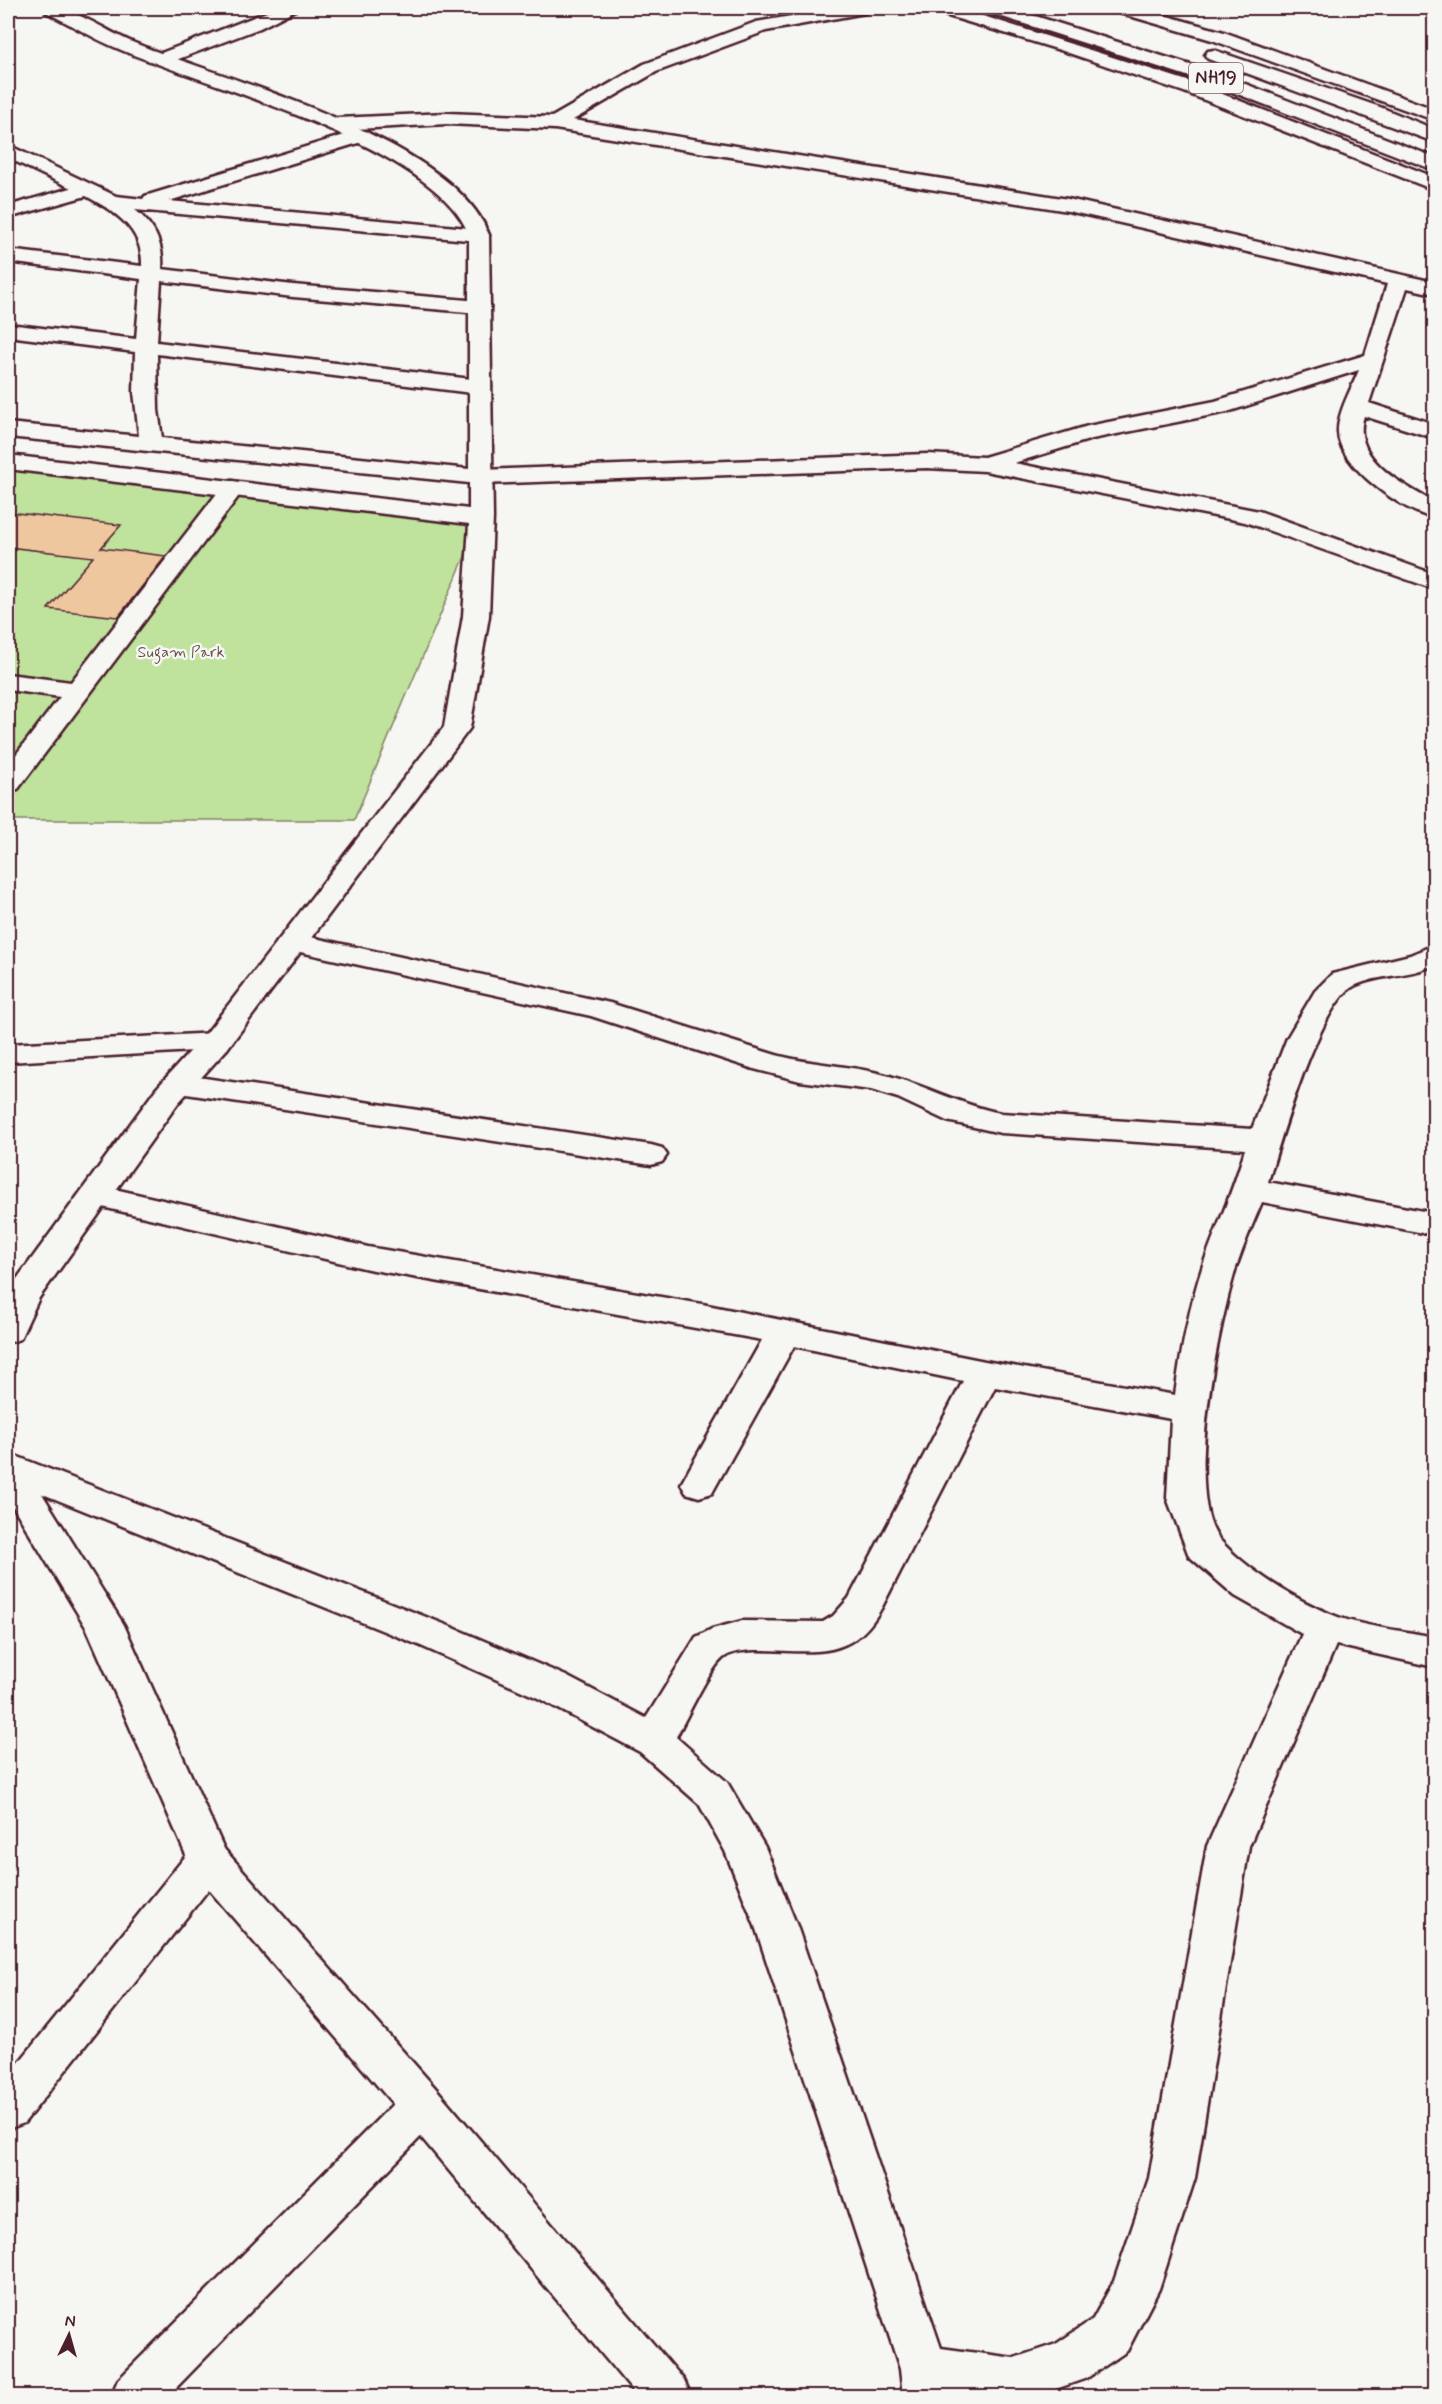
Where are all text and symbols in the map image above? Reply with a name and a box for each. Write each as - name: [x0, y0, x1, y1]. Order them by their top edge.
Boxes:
- road number: NH19: [1189, 63, 1243, 93]
- park label: Sugam Park: [138, 642, 224, 664]
- north arrow: [39, 2305, 99, 2365]
- text: N: [64, 2311, 76, 2332]

